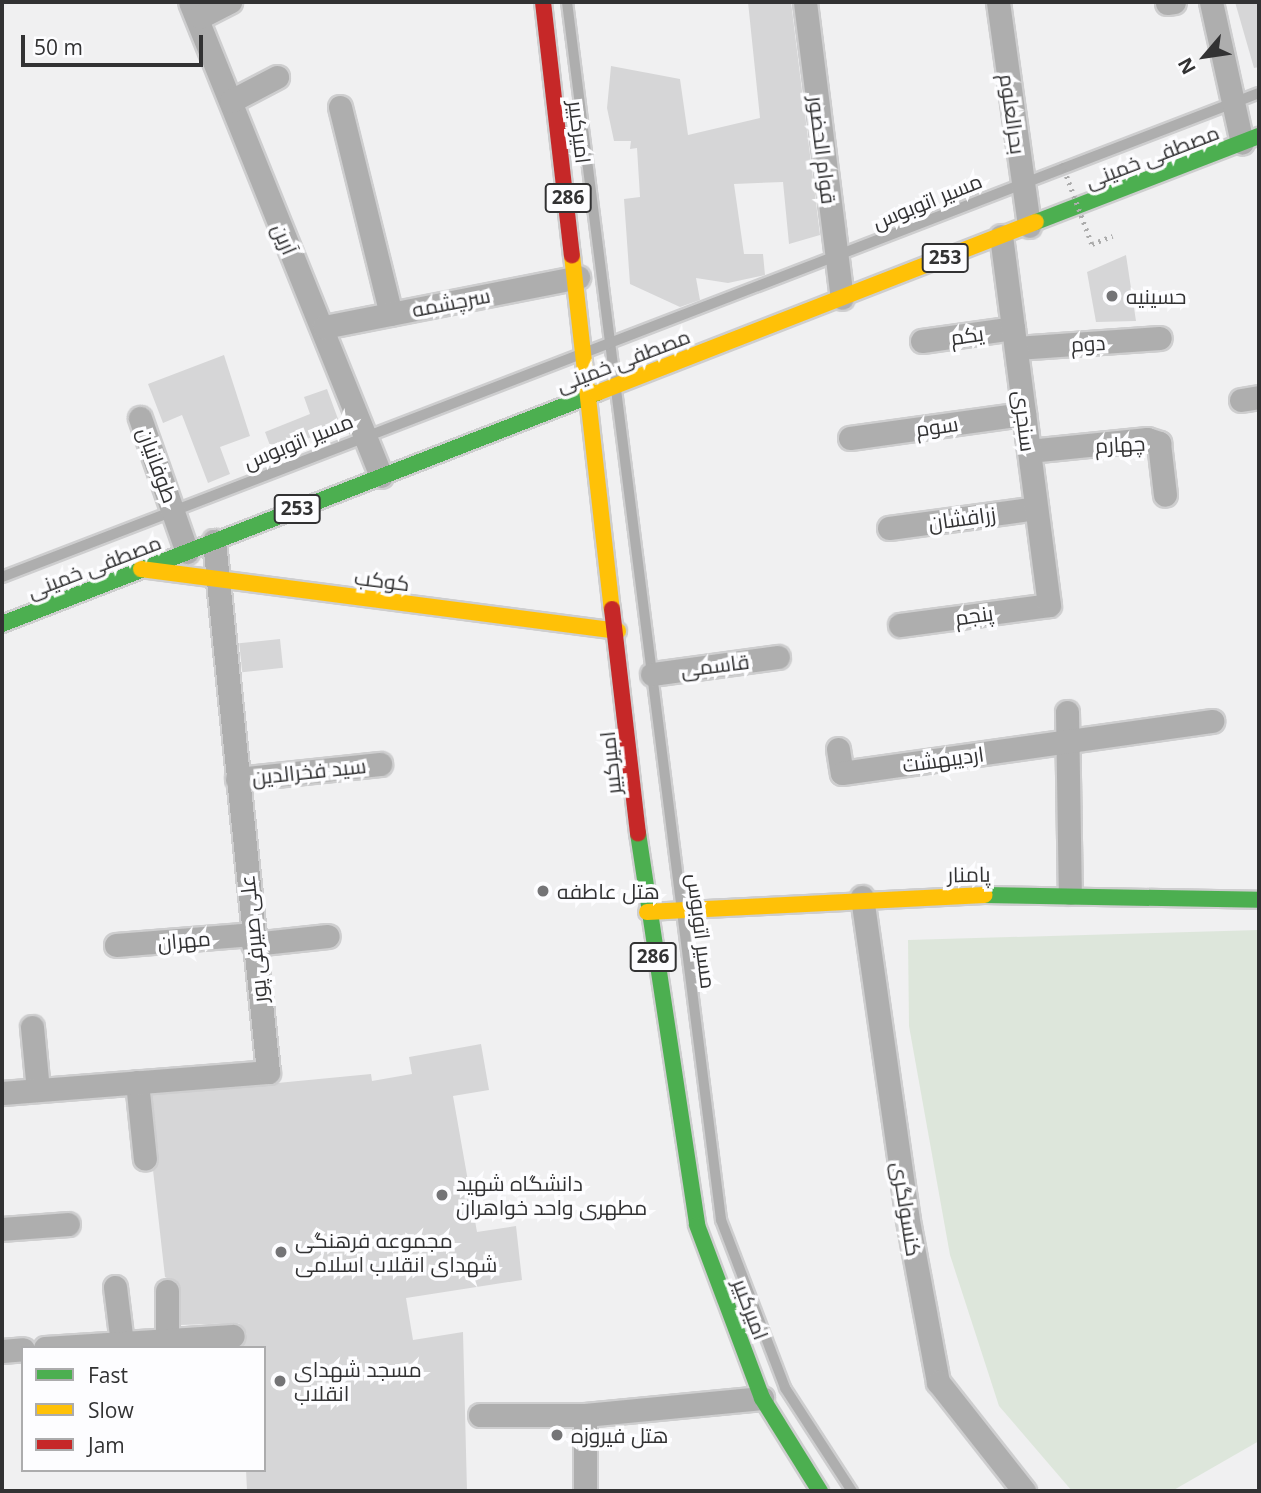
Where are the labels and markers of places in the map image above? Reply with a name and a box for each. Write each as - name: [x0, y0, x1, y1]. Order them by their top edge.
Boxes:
- place label: حسینیه: [1126, 283, 1186, 309]
- marker: حسینیه: [1104, 288, 1120, 304]
- place label: هتل عاطفه: [557, 878, 660, 904]
- marker: هتل عاطفه: [535, 883, 551, 899]
- place label: دانشگاه شهید مطهری واحد خواهران: [456, 1170, 647, 1220]
- marker: دانشگاه شهید مطهری واحد خواهران: [434, 1187, 450, 1203]
- place label: مجموعه فرهنگی شهدای انقلاب اسلامی: [295, 1227, 497, 1277]
- marker: مجموعه فرهنگی شهدای انقلاب اسلامی: [273, 1244, 289, 1260]
- place label: مسجد شهدای انقلاب: [294, 1356, 422, 1406]
- marker: مسجد شهدای انقلاب: [272, 1373, 288, 1389]
- place label: هتل فیروزه: [571, 1422, 668, 1448]
- marker: هتل فیروزه: [549, 1427, 565, 1443]

